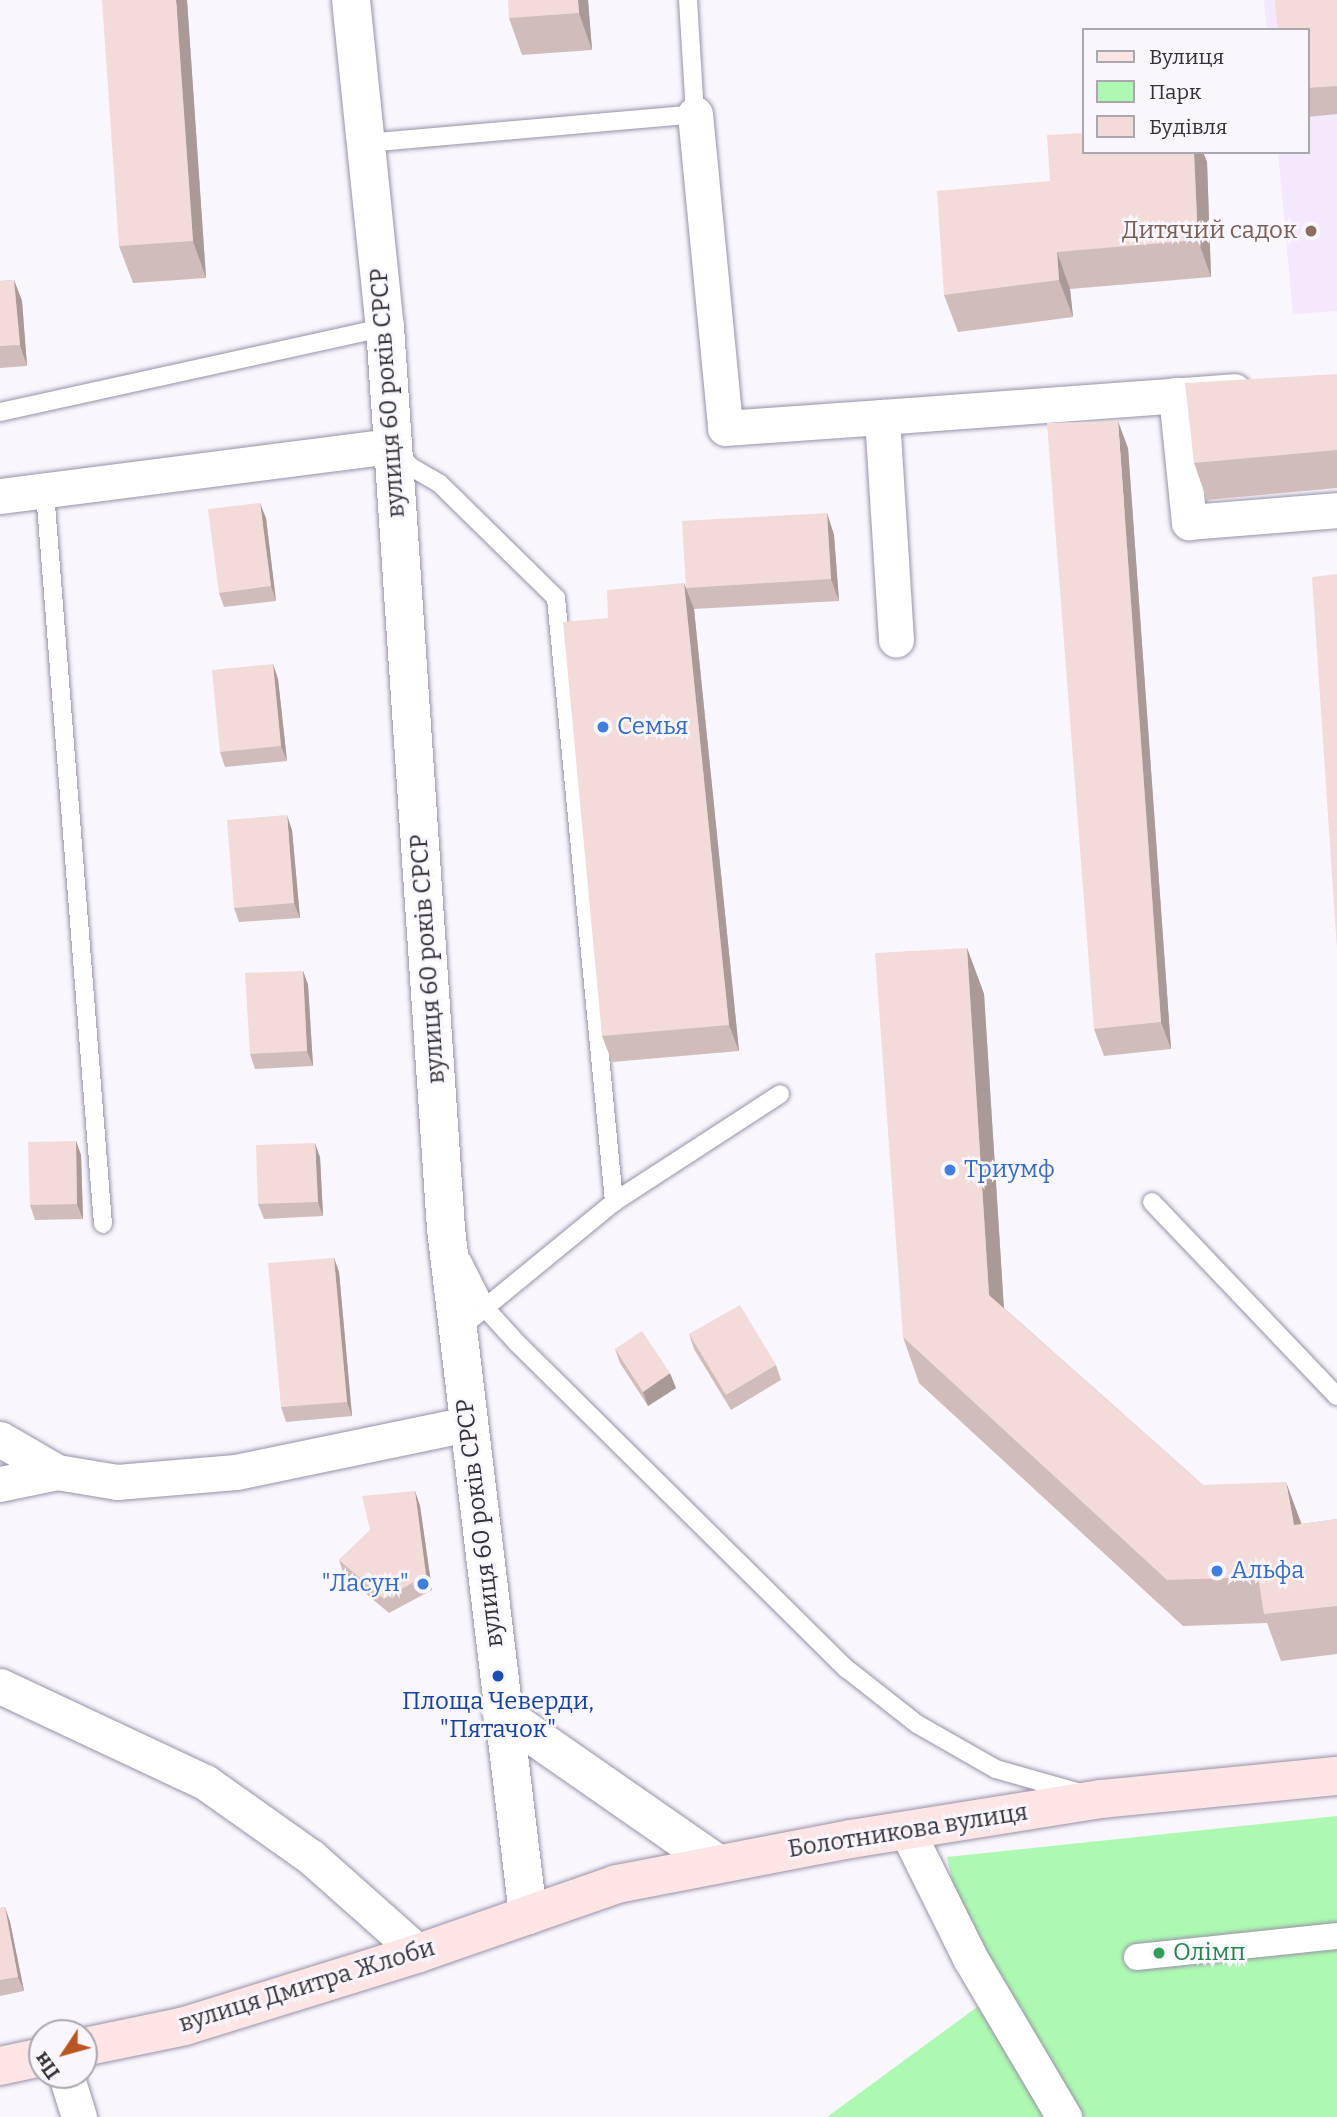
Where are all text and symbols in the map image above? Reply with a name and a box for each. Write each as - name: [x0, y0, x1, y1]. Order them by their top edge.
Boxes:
- legend: [1082, 28, 1309, 154]
- text: Вулиця: [1149, 44, 1224, 70]
- text: Парк: [1149, 79, 1201, 105]
- text: Будівля: [1149, 114, 1227, 140]
- place label: Дитячий садок: [1122, 217, 1297, 245]
- marker: Дитячий садок: [1303, 223, 1319, 239]
- street label: вулиця 60 років СРСР: [365, 267, 411, 519]
- place label: Семья: [617, 713, 688, 741]
- marker: Семья: [595, 719, 611, 735]
- street label: вулиця 60 років СРСР: [405, 833, 451, 1085]
- place label: Триумф: [964, 1156, 1055, 1184]
- marker: Триумф: [942, 1162, 958, 1178]
- street label: вулиця 60 років СРСР: [450, 1397, 510, 1649]
- place label: Альфа: [1231, 1557, 1305, 1585]
- marker: Альфа: [1209, 1563, 1225, 1579]
- place label: "Ласун": [322, 1570, 409, 1598]
- marker: "Ласун": [415, 1576, 431, 1592]
- marker: Площа Чеверди, "Пятачок": [490, 1668, 506, 1684]
- place label: Площа Чеверди, "Пятачок": [402, 1688, 594, 1744]
- street label: Болотникова вулиця: [786, 1798, 1030, 1864]
- street label: вулиця Дмитра Жлоби: [176, 1933, 438, 2039]
- place label: Олімп: [1173, 1939, 1246, 1967]
- marker: Олімп: [1151, 1945, 1167, 1961]
- north arrow: [28, 2019, 98, 2089]
- text: Пн: [30, 2048, 65, 2083]

